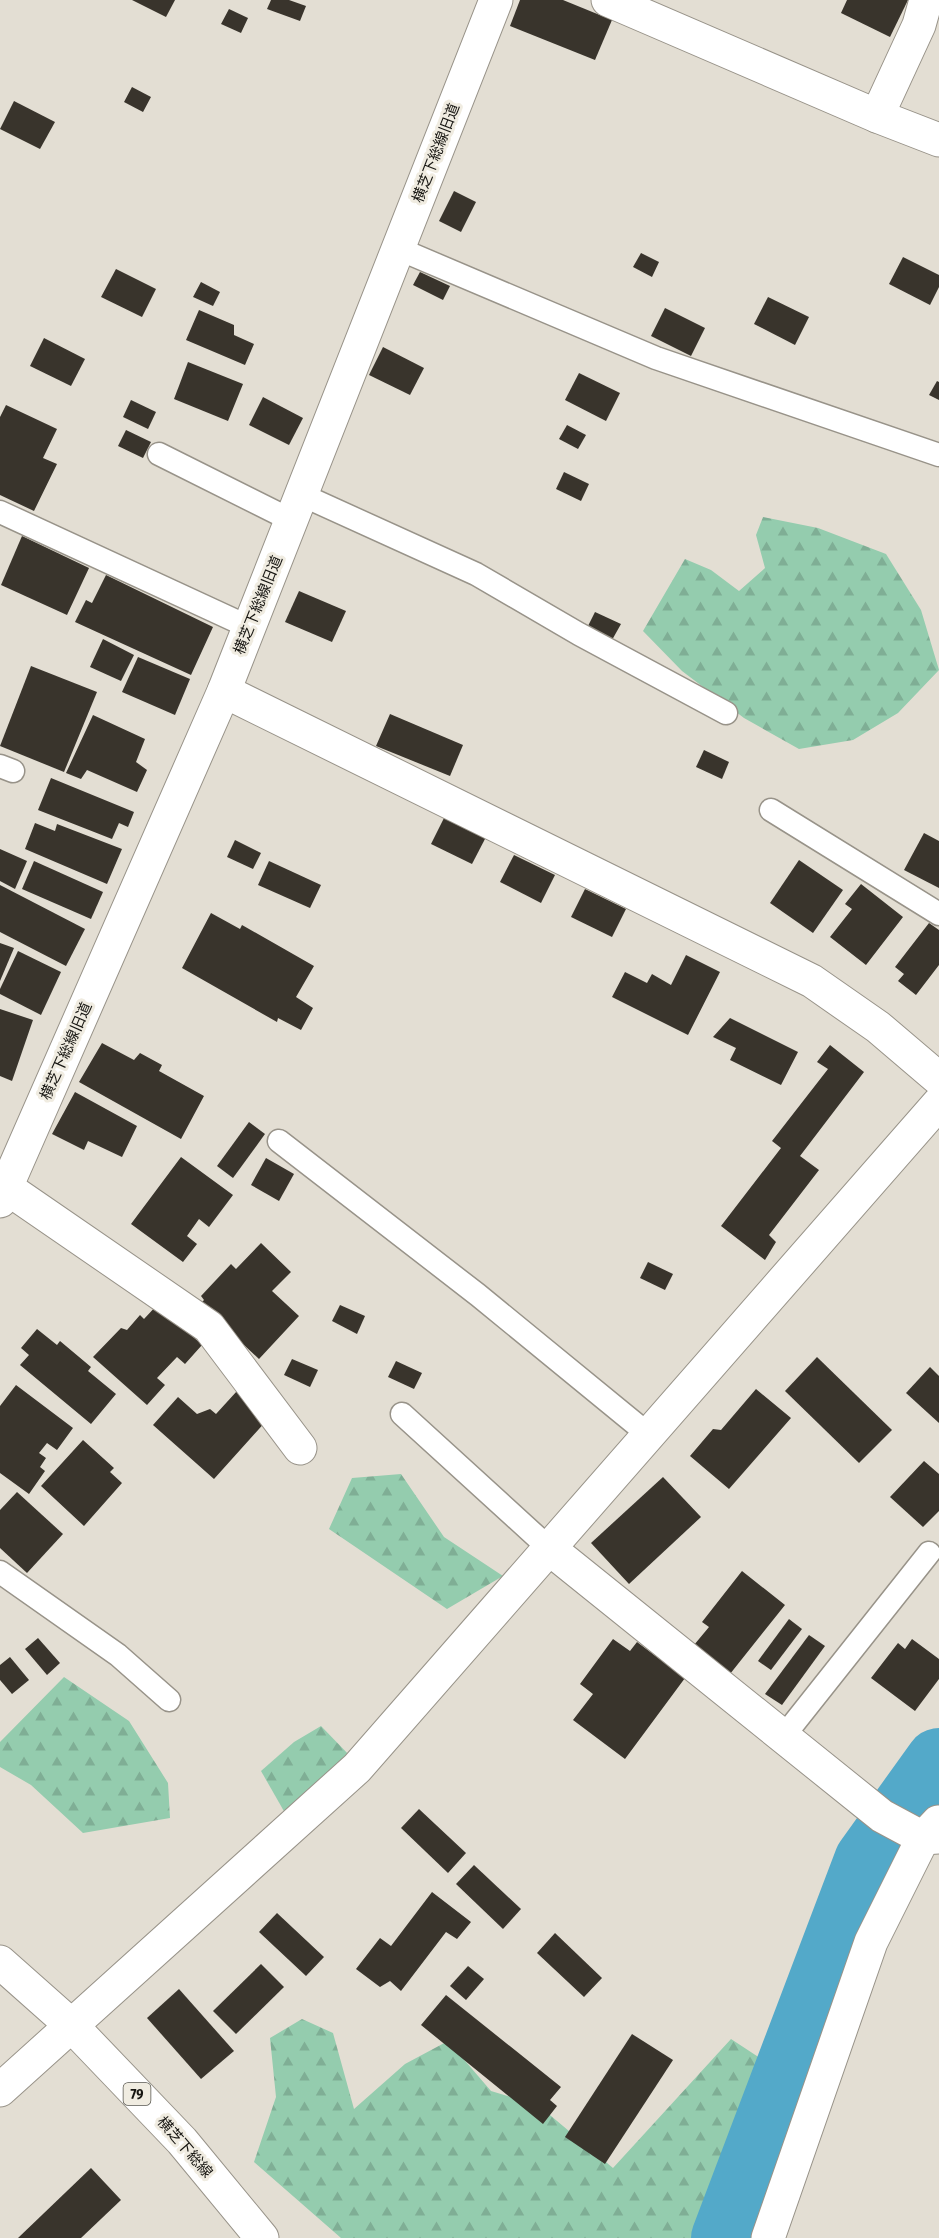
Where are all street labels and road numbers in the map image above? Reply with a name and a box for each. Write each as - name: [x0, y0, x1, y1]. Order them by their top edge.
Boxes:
- street label: 横芝下総線旧道: [409, 101, 463, 205]
- street label: 横芝下総線旧道: [230, 553, 286, 657]
- street label: 横芝下総線旧道: [36, 999, 96, 1103]
- road number: 79: [124, 2083, 150, 2105]
- street label: 横芝下総線: [154, 2113, 216, 2181]

